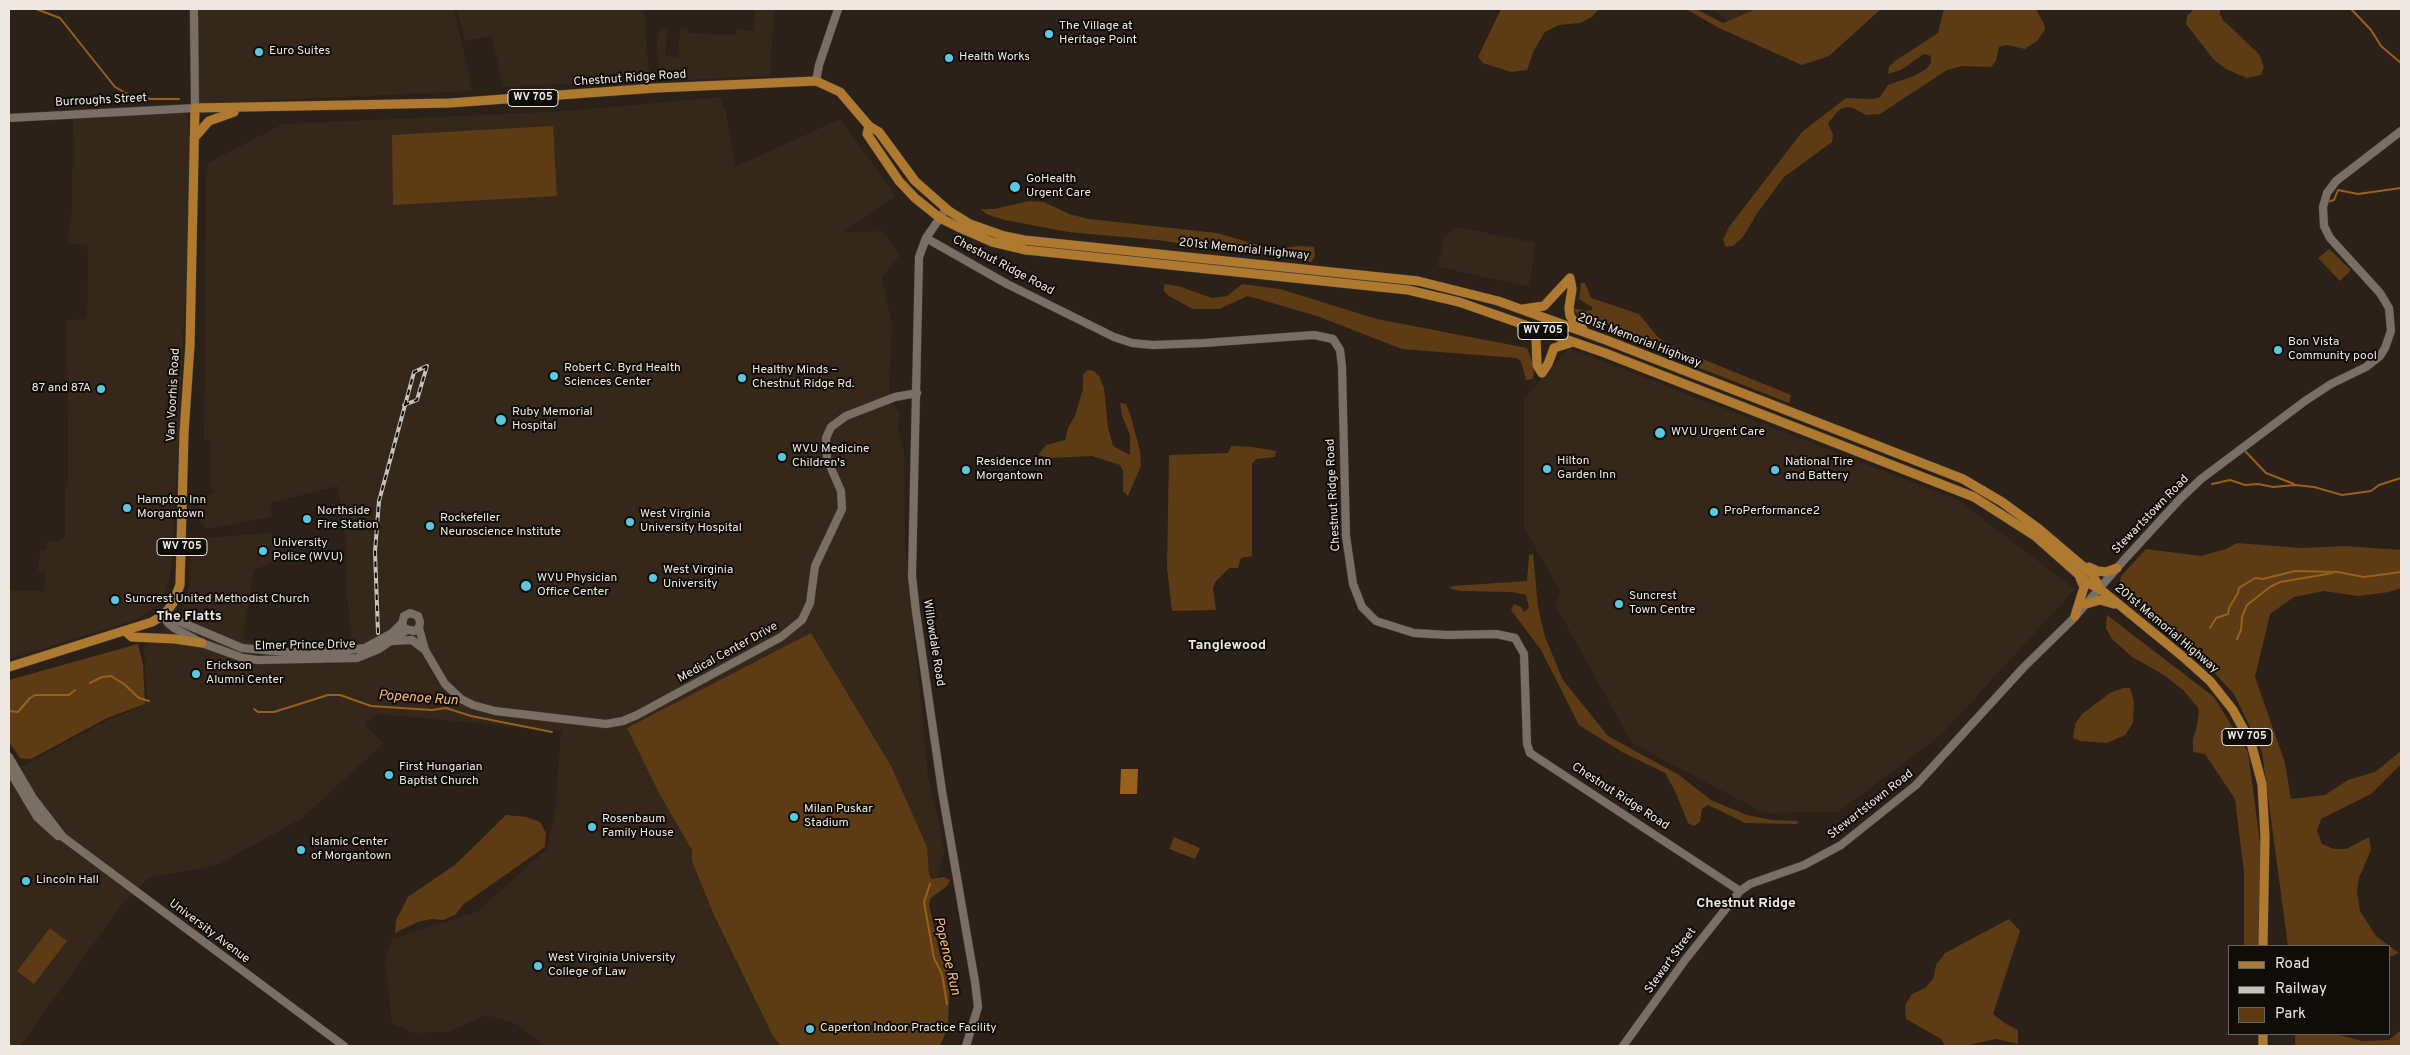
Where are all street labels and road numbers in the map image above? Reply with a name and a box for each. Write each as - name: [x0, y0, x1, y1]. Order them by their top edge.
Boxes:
- street label: Chestnut Ridge Road: [573, 68, 687, 90]
- road number: WV 705: [508, 90, 558, 106]
- street label: Burroughs Street: [55, 91, 147, 111]
- street label: Chestnut Ridge Road: [950, 233, 1056, 299]
- street label: 201st Memorial Highway: [1178, 236, 1310, 264]
- street label: 201st Memorial Highway: [1575, 311, 1703, 371]
- road number: WV 705: [1518, 322, 1568, 340]
- street label: Van Voorhis Road: [164, 348, 184, 442]
- street label: Chestnut Ridge Road: [1324, 438, 1344, 552]
- street label: Stewartstown Road: [2110, 472, 2192, 558]
- road number: WV 705: [157, 538, 207, 556]
- street label: 201st Memorial Highway: [2111, 581, 2221, 677]
- street label: Willowdale Road: [919, 599, 947, 687]
- street label: Medical Center Drive: [675, 620, 781, 686]
- street label: Elmer Prince Drive: [255, 638, 355, 654]
- road number: WV 705: [2222, 729, 2272, 746]
- street label: Chestnut Ridge Road: [1569, 760, 1671, 834]
- street label: Stewartstown Road: [1825, 767, 1917, 843]
- street label: University Avenue: [166, 897, 252, 967]
- street label: Stewart Street: [1642, 925, 1700, 997]

